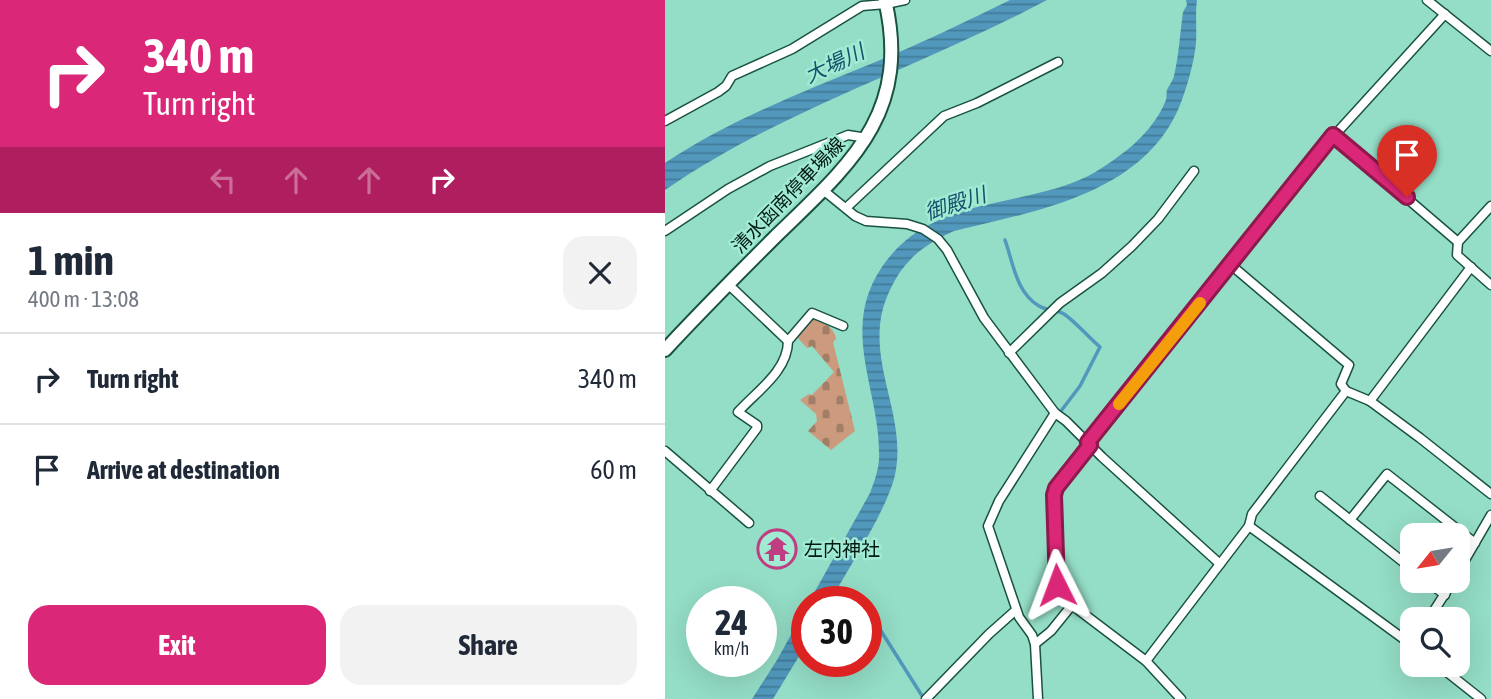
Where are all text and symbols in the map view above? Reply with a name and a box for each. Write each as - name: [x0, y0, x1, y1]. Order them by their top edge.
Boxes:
- text: 340 m: [143, 27, 254, 83]
- icon: right: [28, 28, 119, 119]
- water label: 大場川: [800, 38, 869, 87]
- text: Turn right: [143, 85, 256, 122]
- pin: [1377, 125, 1437, 197]
- street label: 清水函南停車場線: [727, 133, 849, 257]
- icon: arrive: [1388, 136, 1426, 174]
- icon: left: [204, 161, 242, 199]
- icon: ahead: [277, 161, 315, 199]
- icon: ahead: [350, 161, 388, 199]
- icon: right: [423, 161, 461, 199]
- water label: 御殿川: [921, 181, 991, 224]
- text: 1 min: [28, 236, 114, 284]
- button: close: [563, 236, 637, 310]
- text: 400 m · 13:08: [28, 286, 139, 312]
- icon: right: [28, 360, 66, 398]
- text: Turn right: [87, 364, 178, 394]
- text: 340 m: [578, 364, 637, 394]
- icon: arrive: [28, 451, 66, 489]
- text: Arrive at destination: [87, 455, 280, 485]
- text: 60 m: [590, 455, 637, 485]
- north arrow: [1400, 523, 1470, 593]
- map controls: [1400, 523, 1470, 677]
- temple icon: 左内神社: [756, 528, 798, 570]
- place label: 左内神社: [804, 538, 880, 560]
- position arrow: [1020, 548, 1094, 622]
- speed limit sign: 30: [791, 586, 882, 677]
- text: 24: [715, 602, 748, 642]
- button: Exit: [28, 605, 326, 685]
- button: Share: [340, 605, 637, 685]
- button: search: [1400, 607, 1470, 677]
- text: km/h: [714, 638, 749, 659]

